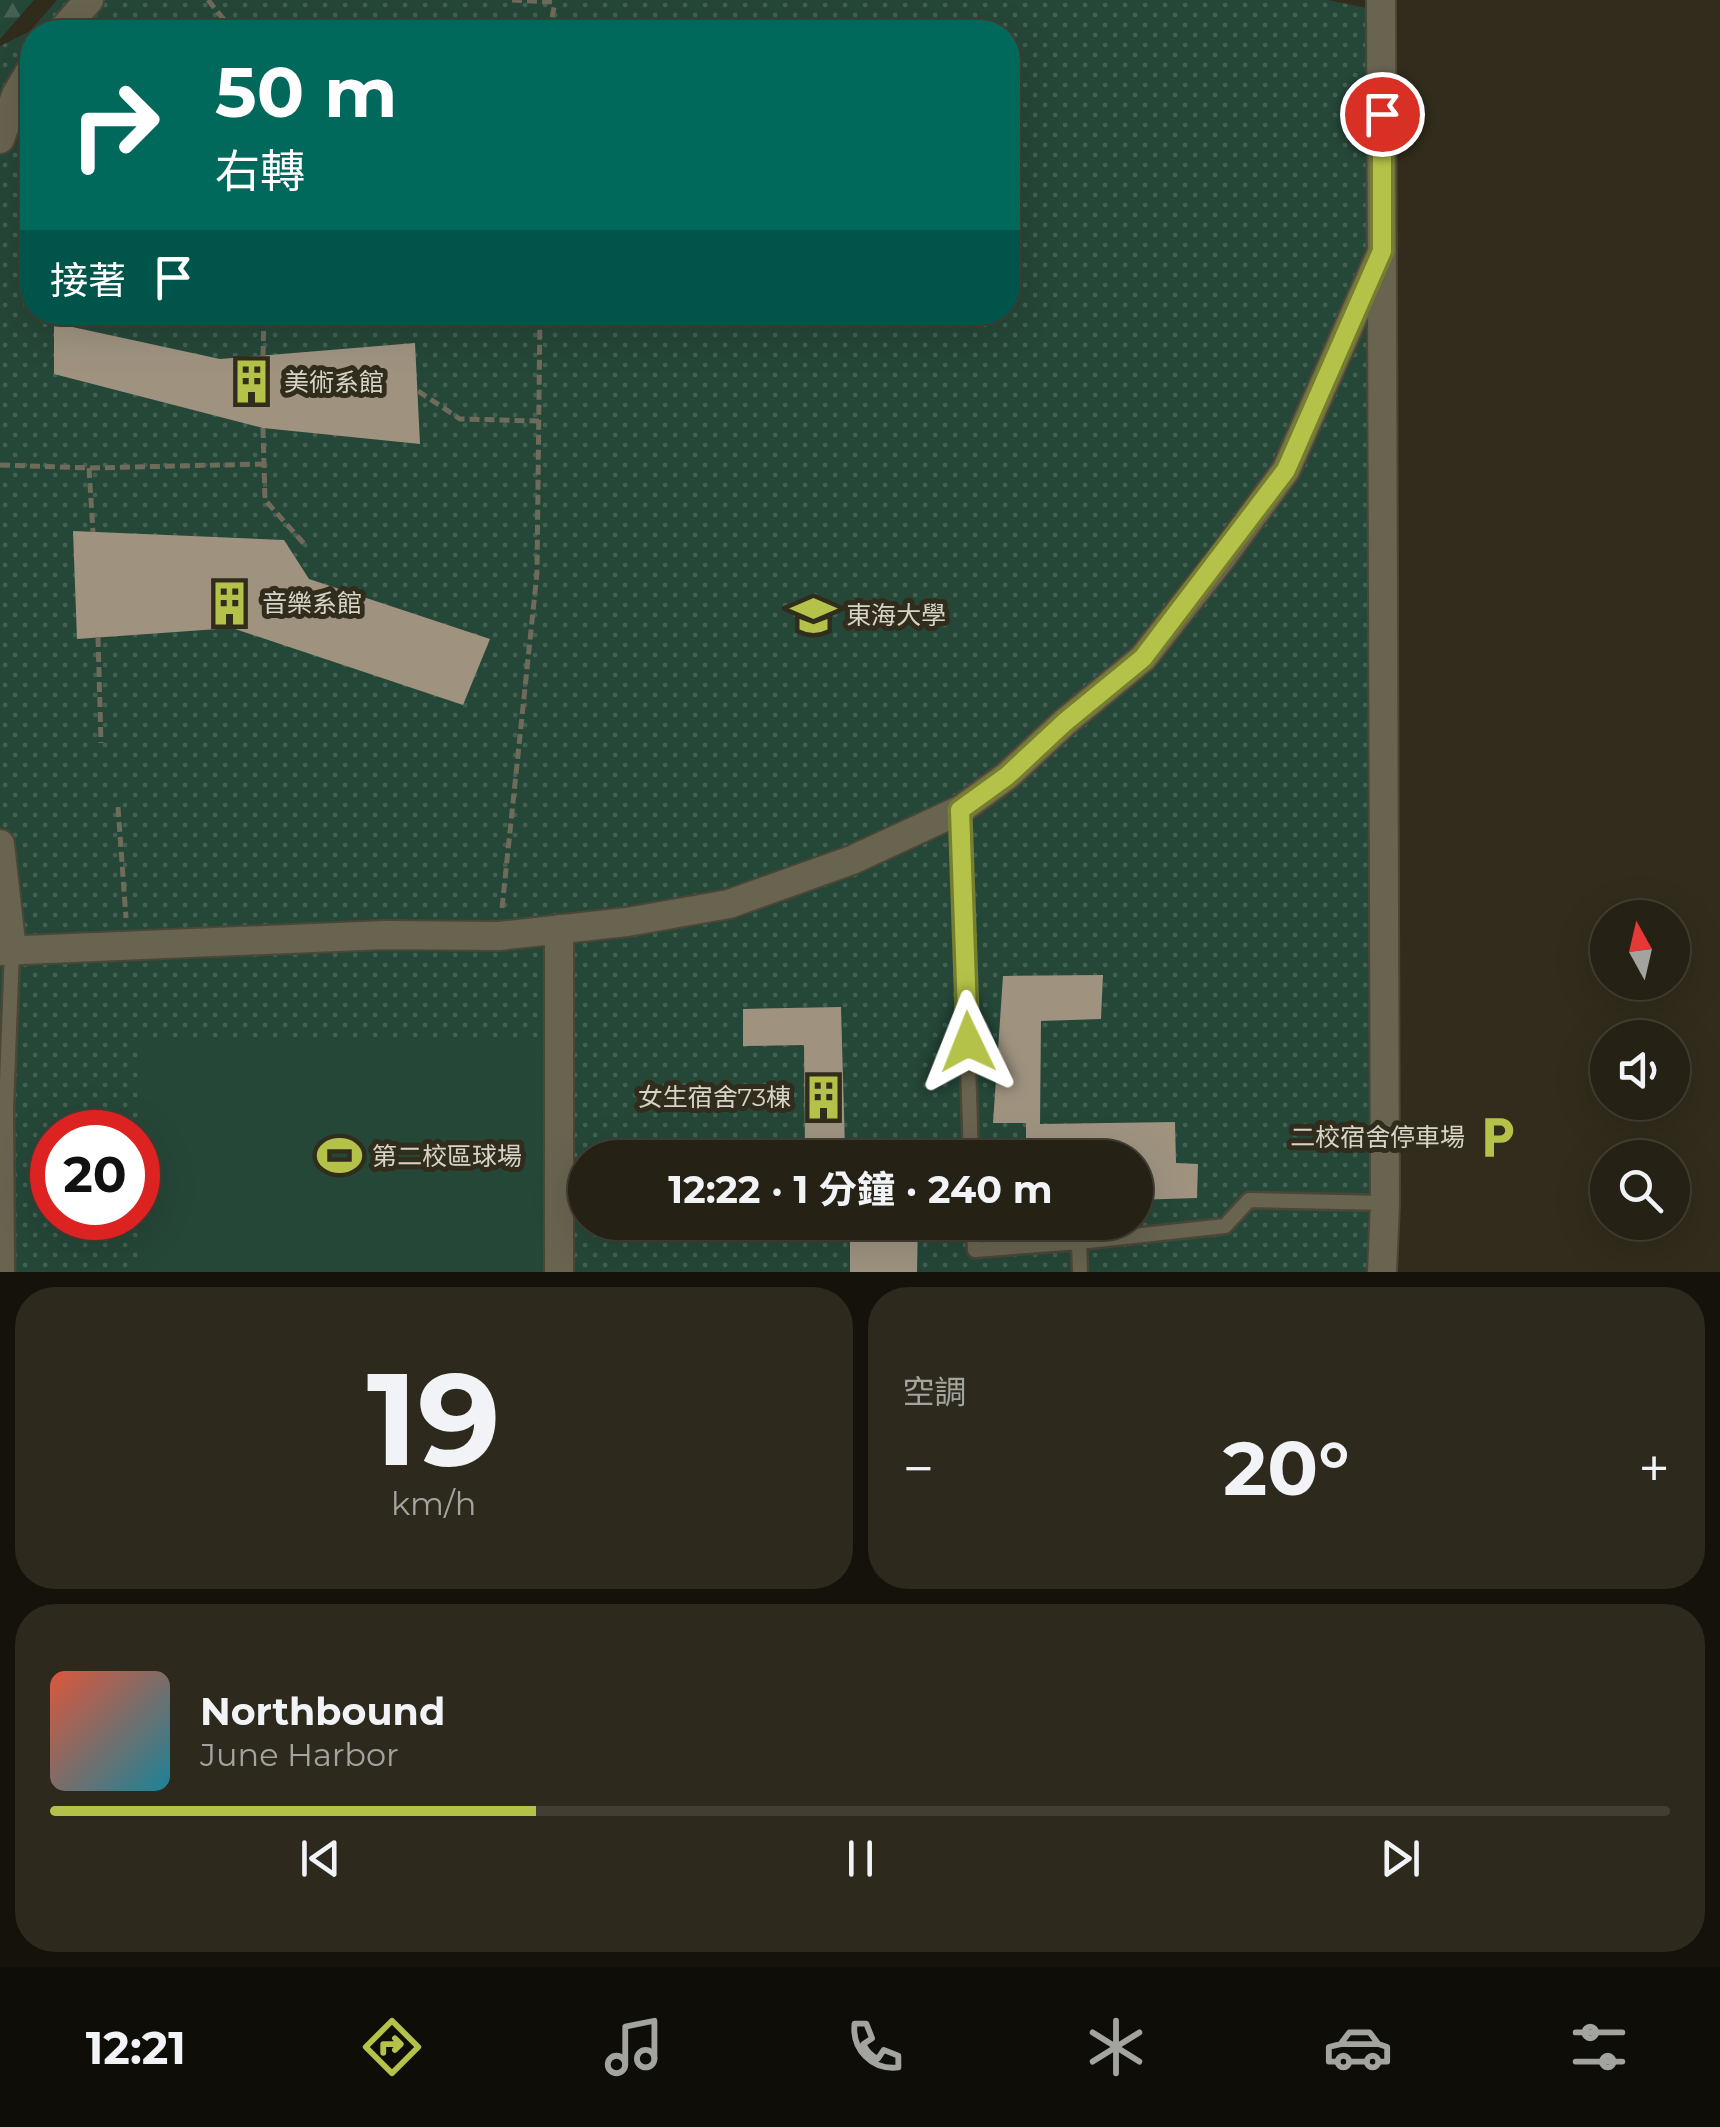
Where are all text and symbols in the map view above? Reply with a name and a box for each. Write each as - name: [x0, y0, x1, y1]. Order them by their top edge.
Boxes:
- text: 50 m: [215, 49, 397, 135]
- icon: right: [50, 60, 180, 190]
- pin: [1340, 72, 1425, 157]
- icon: arrive: [1355, 87, 1410, 142]
- text: 右轉: [215, 143, 305, 198]
- icon: arrive: [146, 250, 201, 305]
- text: 接著: [50, 257, 126, 304]
- building icon: 美術系館: [227, 358, 275, 406]
- place label: 美術系館: [284, 367, 384, 397]
- building icon: 音樂系館: [205, 579, 253, 627]
- place label: 音樂系館: [262, 588, 362, 618]
- school or university icon: 東海大學: [789, 591, 837, 639]
- place label: 東海大學: [846, 600, 946, 630]
- north arrow: [1590, 900, 1690, 1000]
- map controls: [1590, 900, 1690, 1240]
- position arrow: [916, 990, 1020, 1094]
- button: sound: [1590, 1020, 1690, 1120]
- building icon: 女生宿舍73棟: [800, 1073, 848, 1121]
- place label: 女生宿舍73棟: [637, 1082, 791, 1112]
- speed limit sign: 20: [30, 1110, 160, 1240]
- parking icon: 二校宿舍停車場: [1474, 1113, 1522, 1161]
- place label: 二校宿舍停車場: [1290, 1122, 1465, 1152]
- sports icon: 第二校區球場: [315, 1132, 363, 1180]
- button: search: [1590, 1140, 1690, 1240]
- place label: 第二校區球場: [372, 1141, 522, 1171]
- text: 12:22 · 1 分鐘 · 240 m: [668, 1166, 1053, 1213]
- text: 19: [367, 1339, 501, 1498]
- text: 空調: [903, 1372, 967, 1411]
- text: 20°: [1223, 1422, 1350, 1514]
- text: −: [903, 1435, 934, 1502]
- text: +: [1638, 1435, 1670, 1502]
- text: km/h: [391, 1484, 476, 1523]
- text: Northbound: [200, 1688, 445, 1735]
- text: June Harbor: [200, 1735, 399, 1774]
- icon: previous: [293, 1831, 348, 1886]
- icon: pause: [833, 1831, 888, 1886]
- icon: next: [1373, 1831, 1428, 1886]
- icon: directions: [357, 2012, 427, 2082]
- icon: music: [599, 2012, 669, 2082]
- icon: phone: [840, 2012, 910, 2082]
- icon: climate: [1081, 2012, 1151, 2082]
- icon: car: [1323, 2012, 1393, 2082]
- icon: filters: [1564, 2012, 1634, 2082]
- text: 12:21: [86, 2020, 186, 2075]

